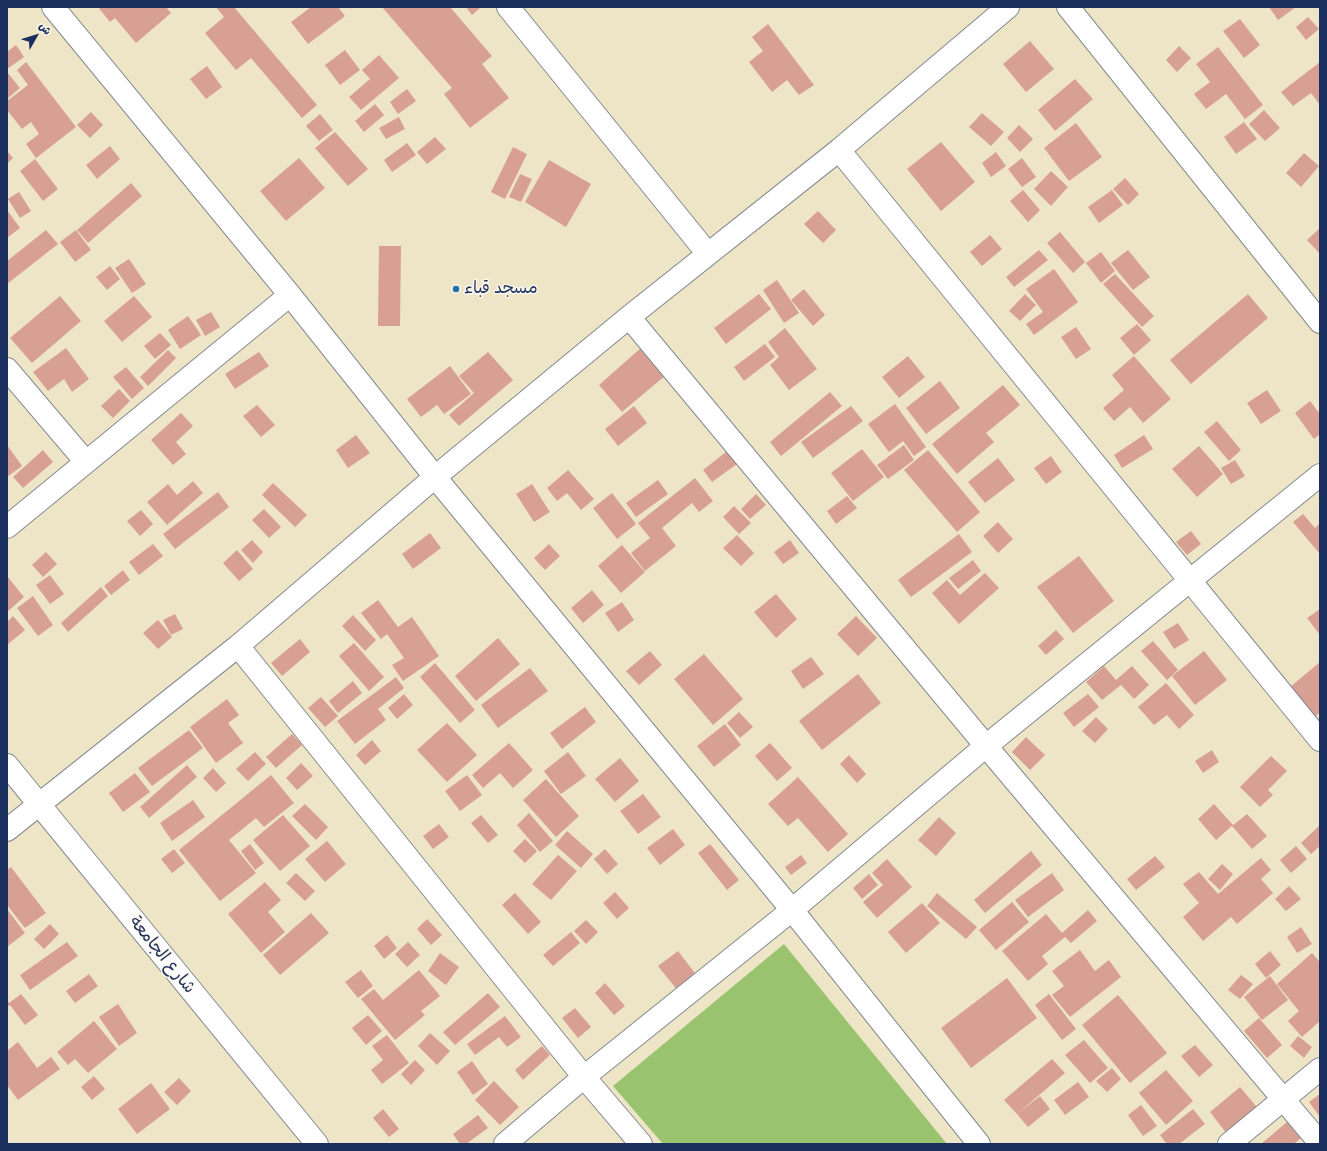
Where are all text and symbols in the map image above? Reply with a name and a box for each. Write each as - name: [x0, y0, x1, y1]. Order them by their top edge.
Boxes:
- north arrow: [16, 16, 56, 56]
- text: ش: [36, 19, 55, 38]
- place label: مسجد قباء: [464, 279, 538, 299]
- marker: مسجد قباء: [451, 284, 461, 294]
- street label: شارع الجامعة: [125, 912, 199, 998]

